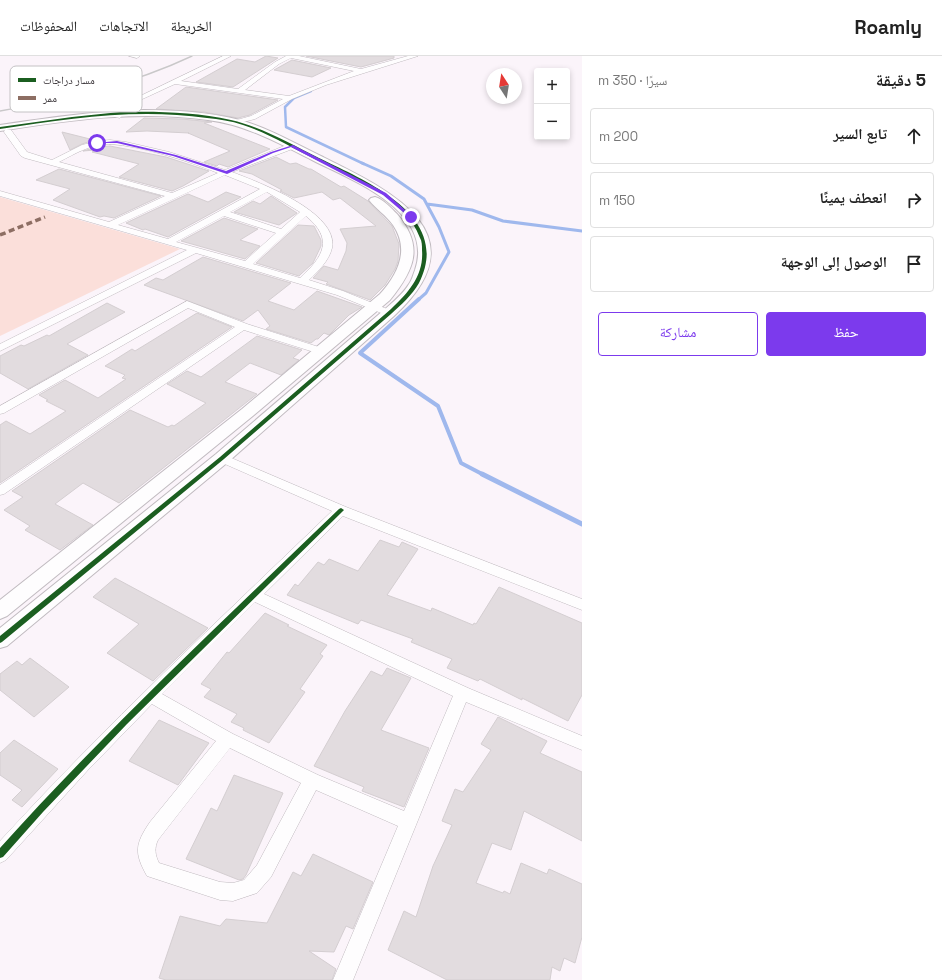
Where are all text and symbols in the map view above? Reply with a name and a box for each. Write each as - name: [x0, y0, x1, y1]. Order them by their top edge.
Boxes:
- text: Roamly: [854, 15, 922, 40]
- text: المحفوظات: [20, 17, 77, 35]
- text: الاتجاهات: [99, 17, 149, 35]
- text: الخريطة: [171, 17, 212, 35]
- legend: [10, 66, 142, 112]
- north arrow: [486, 68, 522, 104]
- map controls: [534, 68, 570, 140]
- button: +: [534, 68, 570, 104]
- text: 5 دقيقة: [876, 69, 926, 91]
- text: سيرًا · 350 m: [598, 72, 667, 89]
- text: مسار دراجات: [43, 73, 95, 87]
- text: ممر: [42, 91, 57, 105]
- button: −: [534, 104, 570, 140]
- text: تابع السير: [833, 124, 887, 143]
- icon: ahead: [903, 125, 925, 147]
- text: 200 m: [599, 128, 638, 145]
- route start: [88, 134, 106, 152]
- text: انعطف يمينًا: [820, 188, 887, 207]
- icon: right: [903, 189, 925, 211]
- text: 150 m: [599, 192, 635, 209]
- route end: [402, 208, 420, 226]
- text: الوصول إلى الوجهة: [781, 252, 887, 271]
- icon: arrive: [903, 253, 925, 275]
- button: مشاركة: [598, 312, 758, 356]
- button: حفظ: [766, 312, 926, 356]

